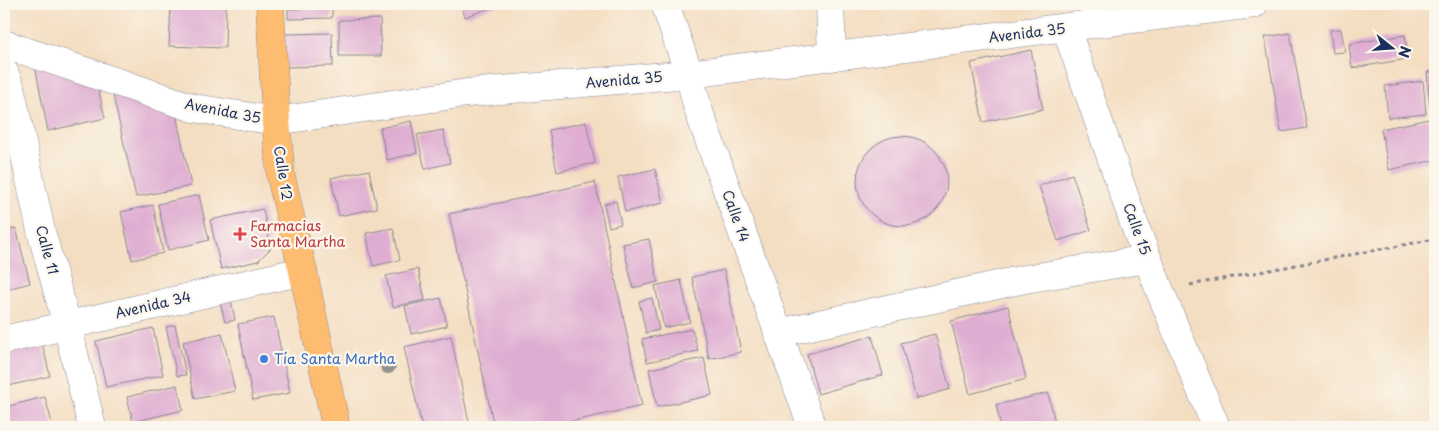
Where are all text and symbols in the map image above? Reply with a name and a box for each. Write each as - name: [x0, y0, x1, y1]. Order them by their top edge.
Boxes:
- street label: Avenida 35: [987, 17, 1067, 48]
- north arrow: [1366, 22, 1416, 72]
- text: N: [1393, 44, 1417, 60]
- street label: Avenida 35: [585, 66, 663, 93]
- street label: Avenida 35: [183, 93, 263, 128]
- street label: Calle 12: [269, 144, 298, 202]
- street label: Calle 14: [717, 187, 756, 245]
- street label: Calle 15: [1118, 200, 1157, 258]
- place label: Farmacias Santa Martha: [250, 215, 346, 252]
- street label: Calle 11: [31, 223, 64, 277]
- marker: Farmacias Santa Martha: [234, 228, 246, 240]
- street label: Avenida 34: [113, 286, 193, 323]
- place label: Tía Santa Martha: [274, 348, 396, 369]
- marker: Tía Santa Martha: [258, 353, 270, 365]

